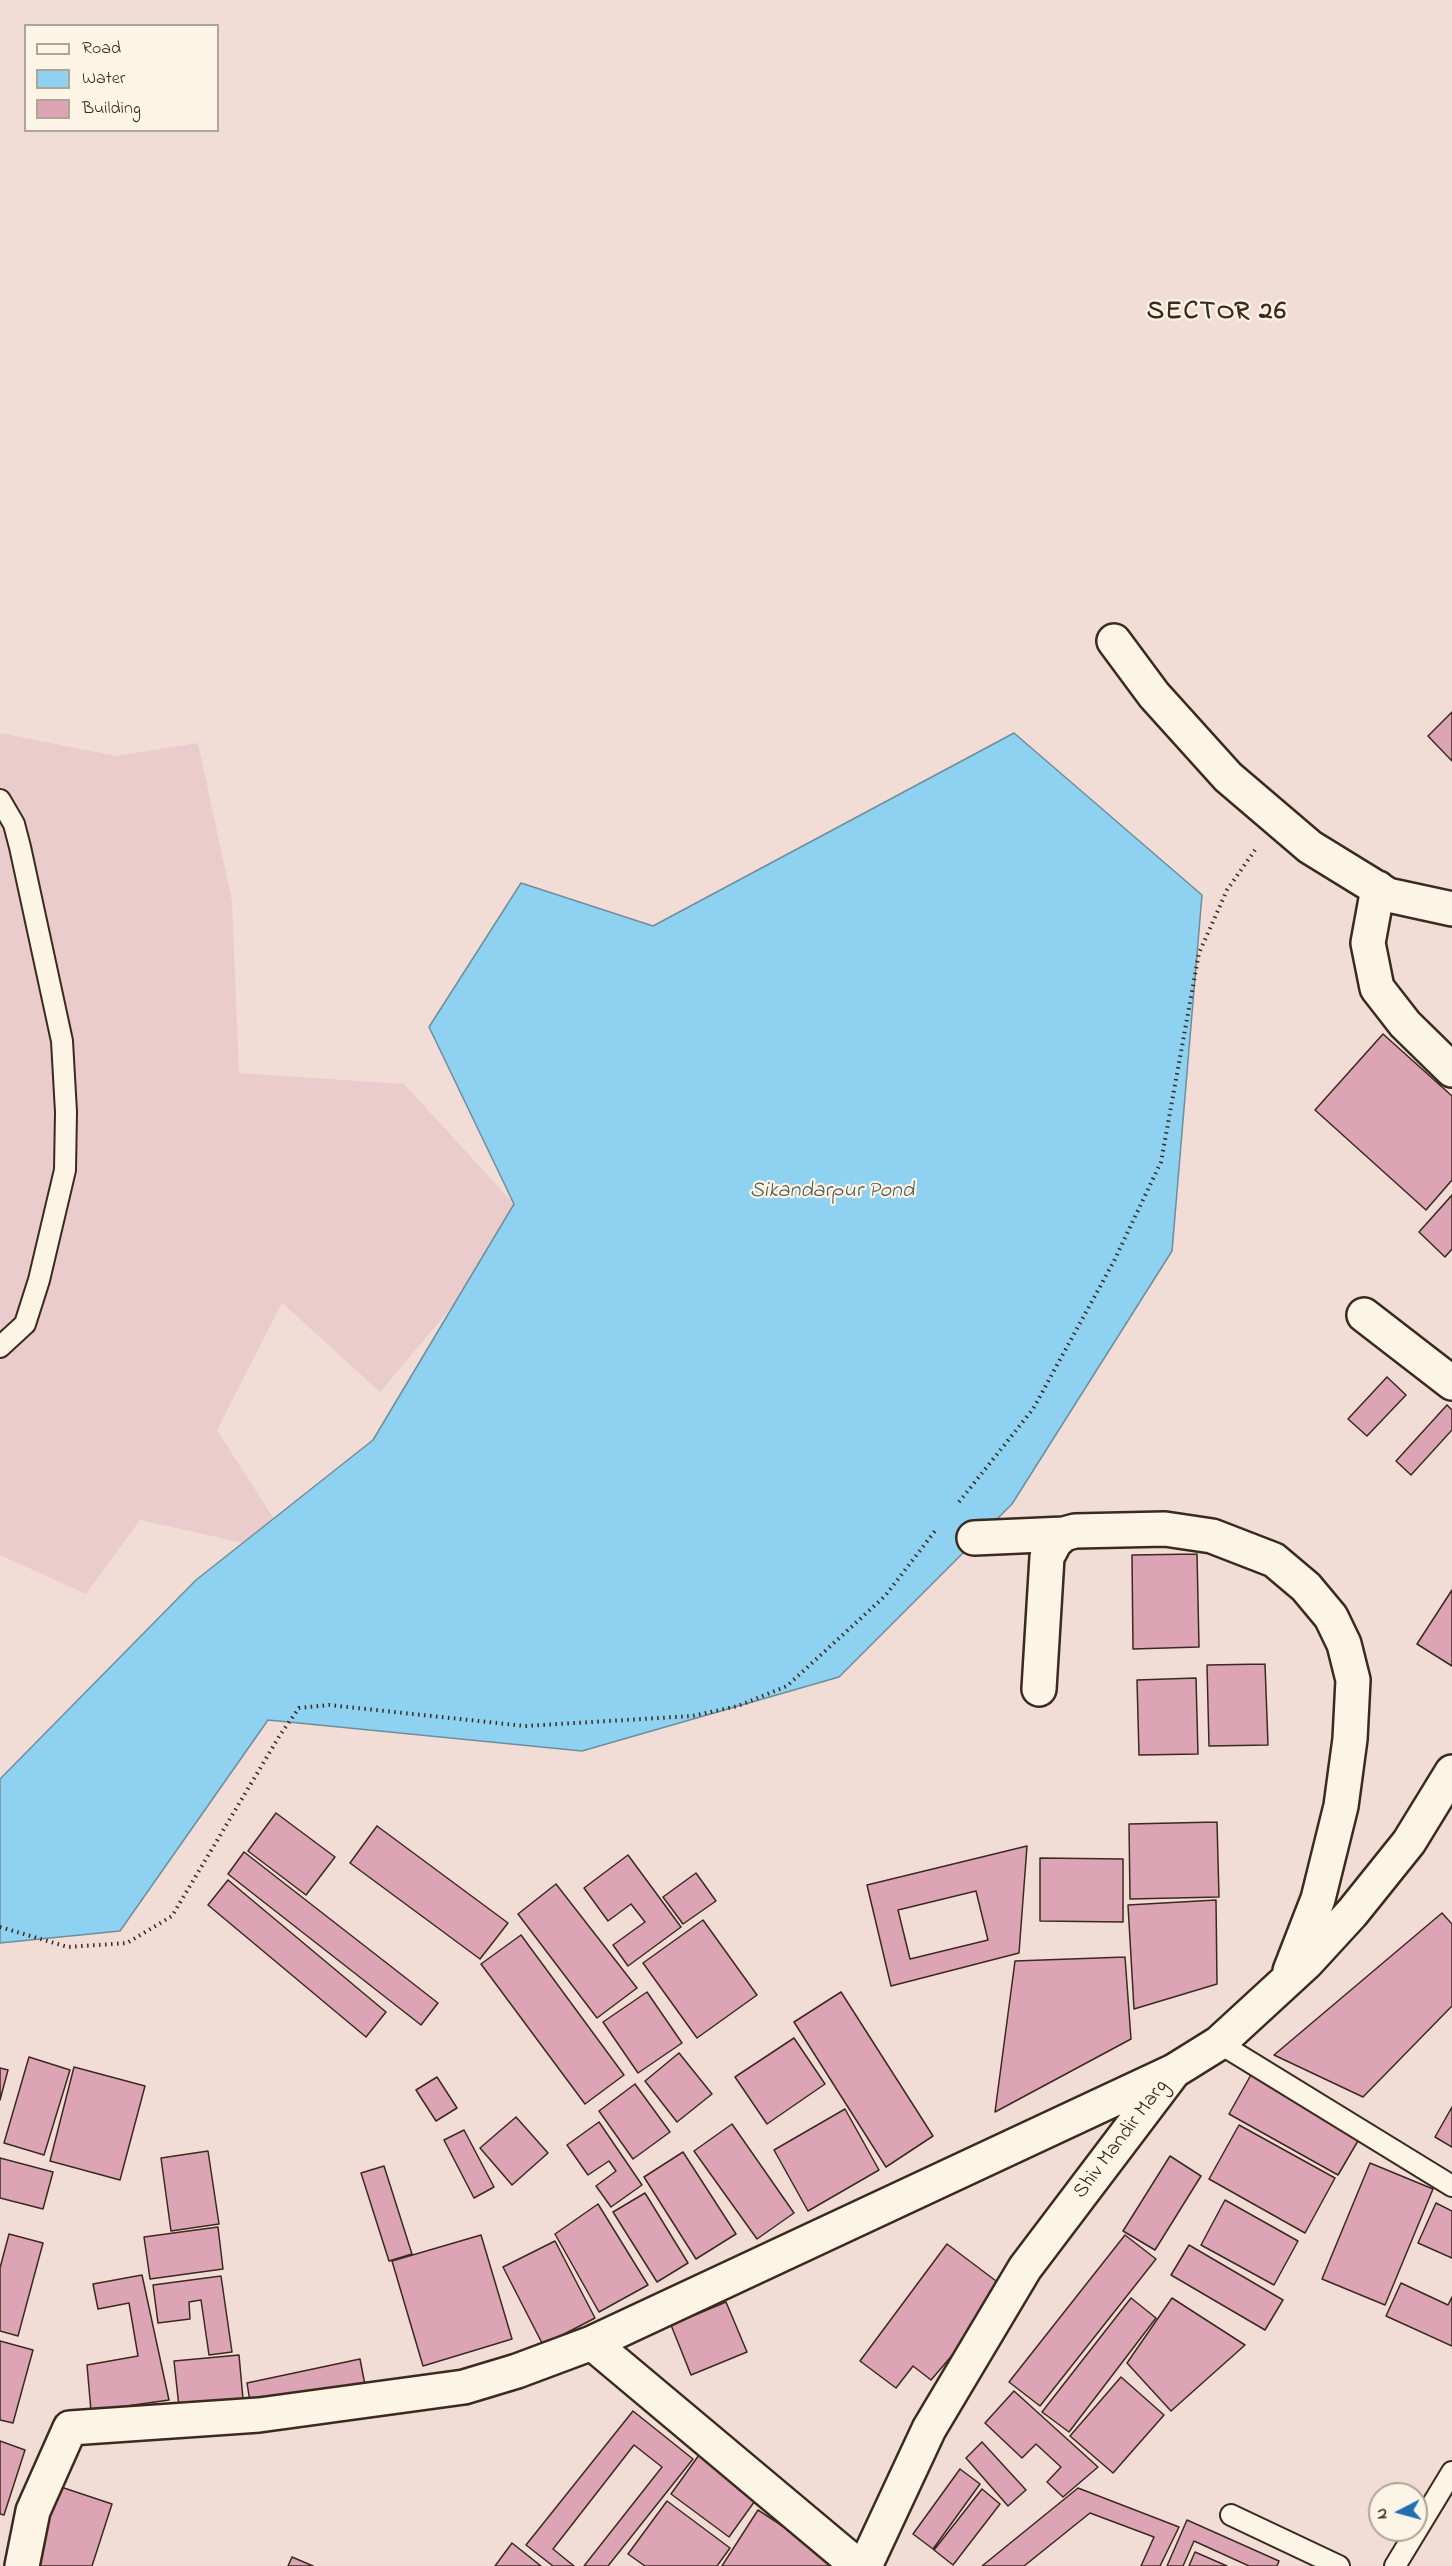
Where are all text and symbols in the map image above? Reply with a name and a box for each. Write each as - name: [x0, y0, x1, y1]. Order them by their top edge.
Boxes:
- legend: [24, 24, 219, 132]
- text: Road: [82, 36, 121, 62]
- text: Water: [82, 66, 125, 92]
- text: Building: [82, 96, 141, 122]
- district label: SECTOR 26: [1147, 298, 1287, 330]
- water label: Sikandarpur Pond: [750, 1179, 914, 1205]
- street label: Shiv Mandir Marg: [1069, 2076, 1175, 2204]
- north arrow: [1368, 2482, 1428, 2542]
- text: N: [1370, 2507, 1395, 2520]

